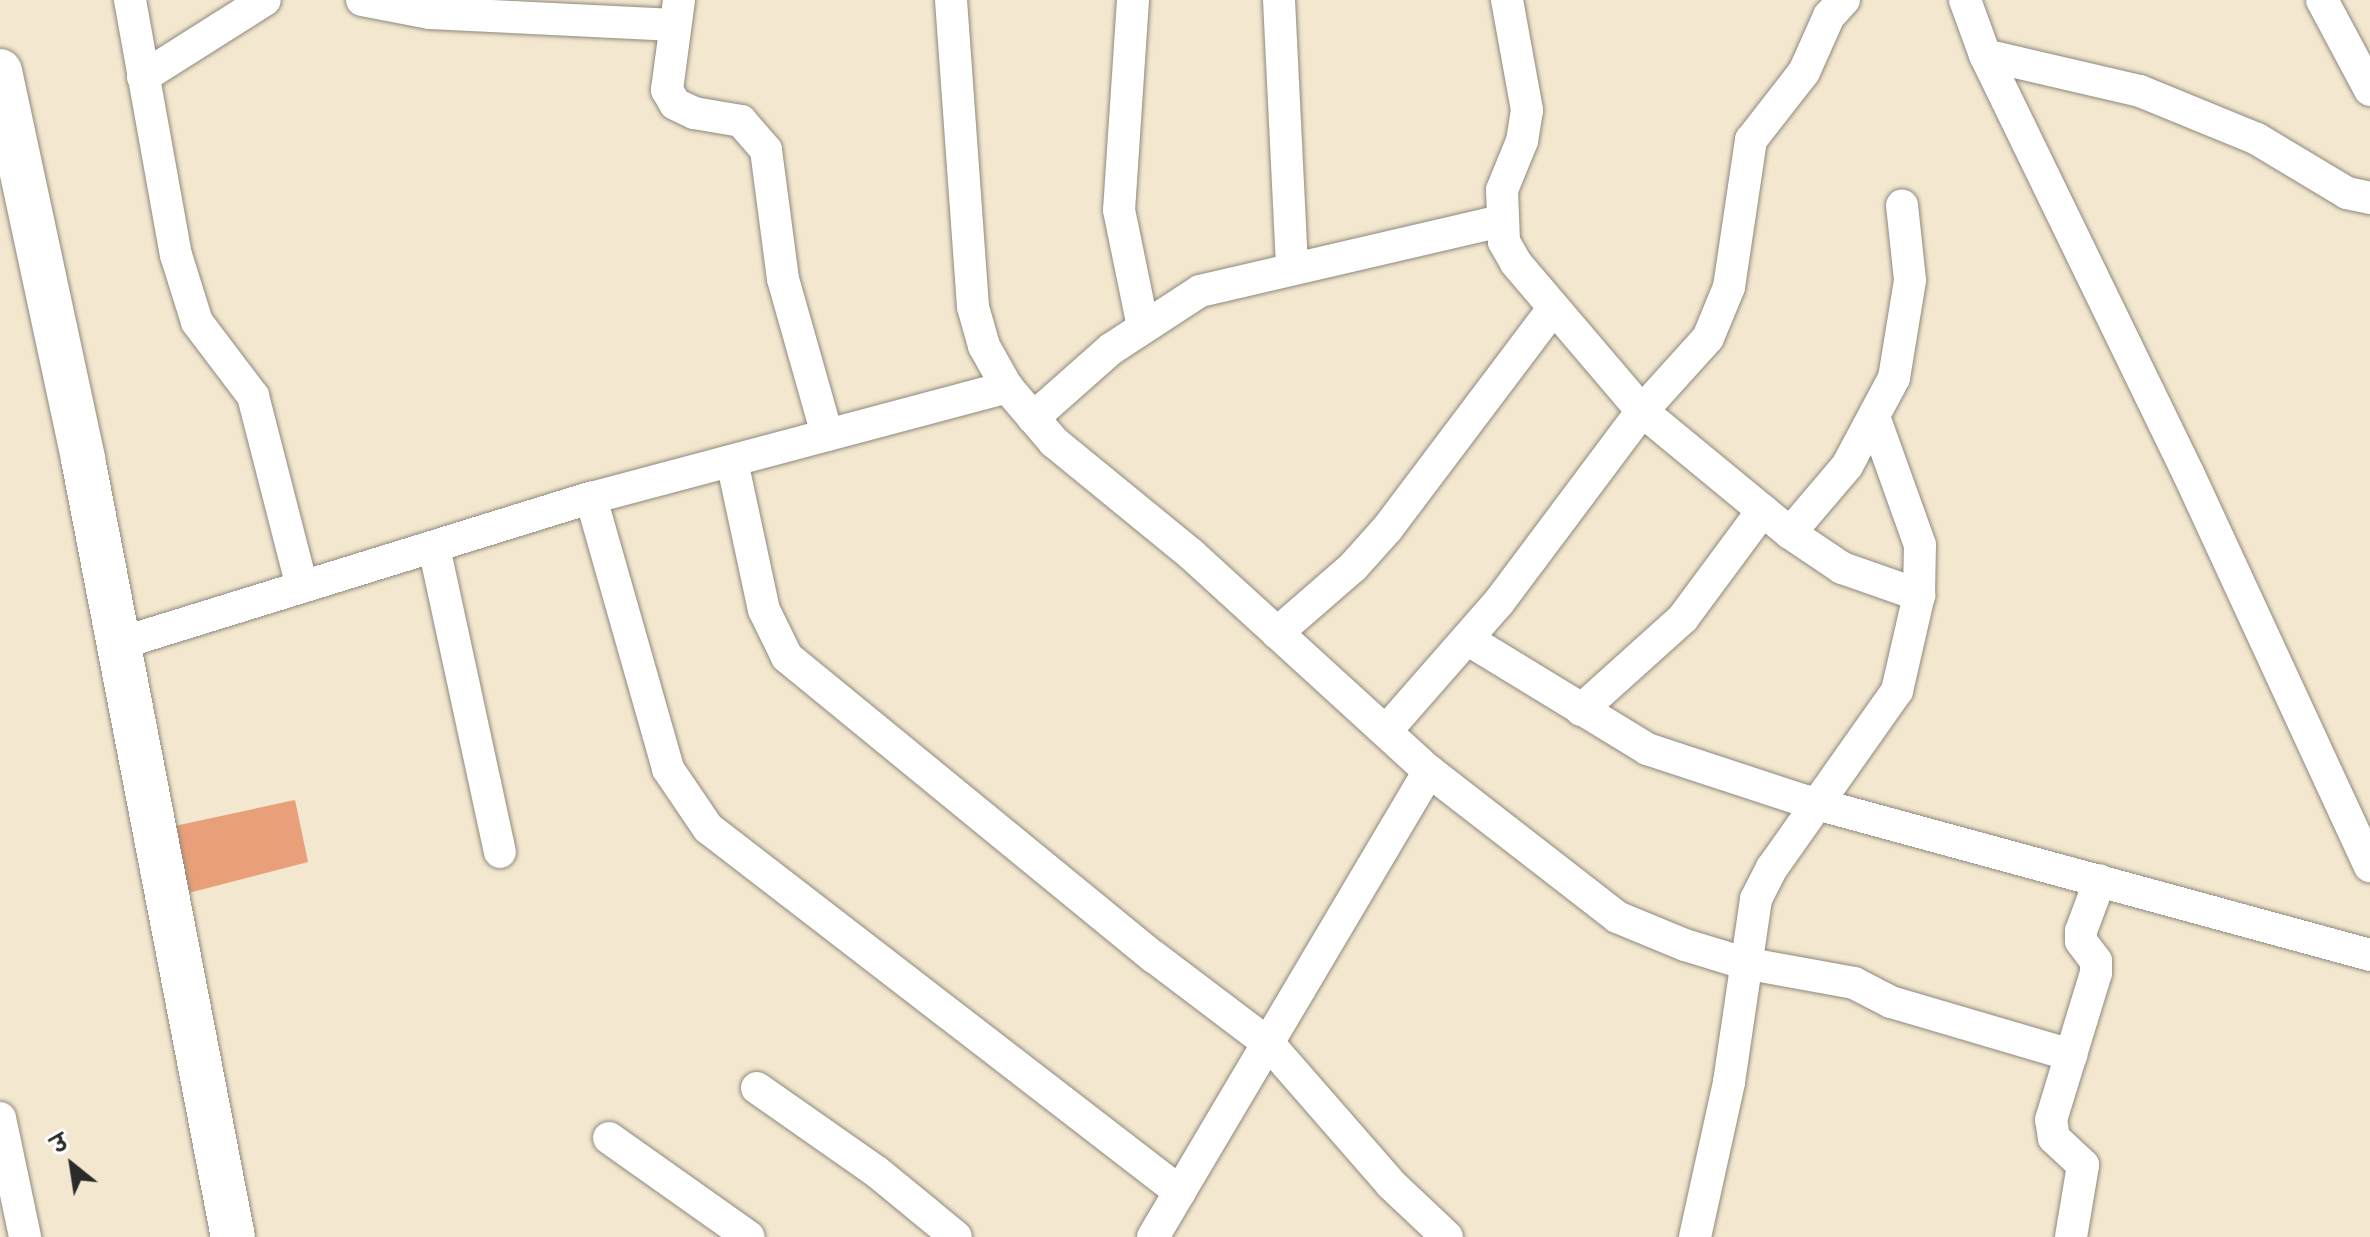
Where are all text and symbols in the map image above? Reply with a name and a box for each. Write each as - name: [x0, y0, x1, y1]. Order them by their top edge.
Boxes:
- north arrow: [32, 1125, 112, 1205]
- text: उ: [47, 1129, 73, 1159]

